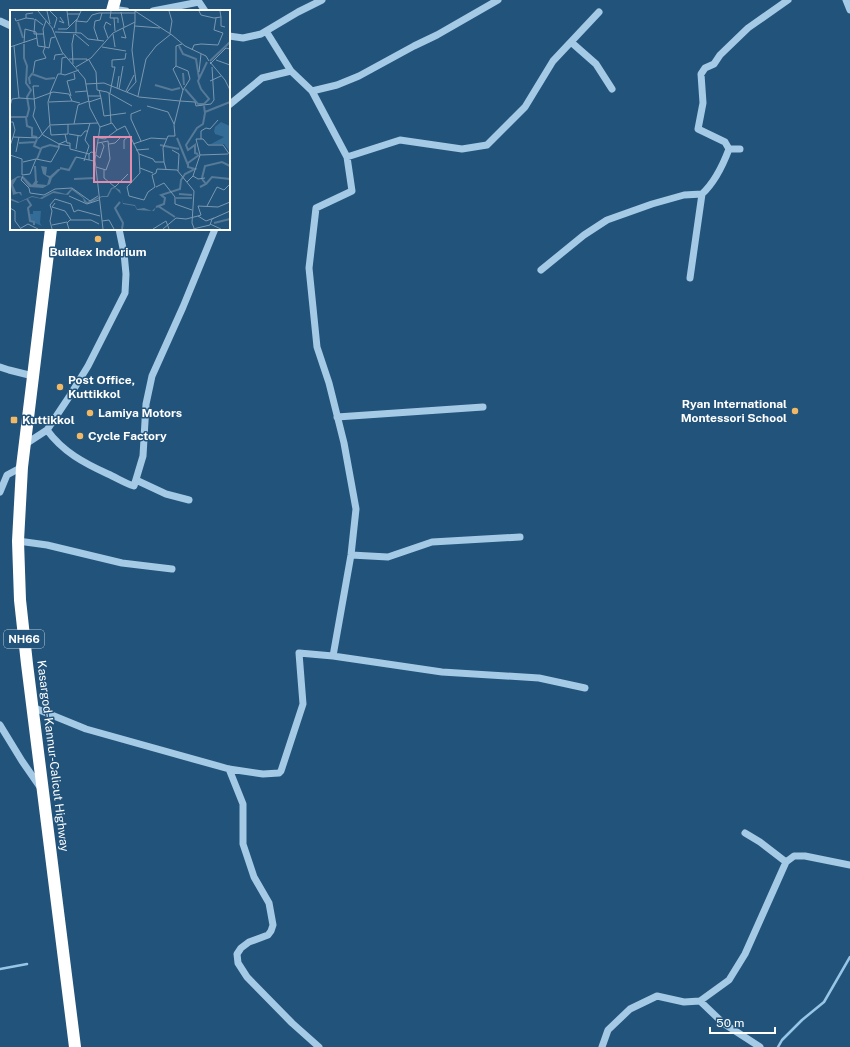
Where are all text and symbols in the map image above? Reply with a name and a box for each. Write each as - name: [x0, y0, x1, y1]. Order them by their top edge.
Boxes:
- inset map: [10, 10, 230, 230]
- marker: Buildex Indorium: [93, 234, 103, 244]
- place label: Buildex Indorium: [50, 245, 147, 259]
- place label: Post Office, Kuttikkol: [68, 373, 135, 401]
- marker: Post Office, Kuttikkol: [55, 382, 65, 392]
- place label: Ryan International Montessori School: [681, 397, 787, 425]
- place label: Lamiya Motors: [98, 406, 182, 420]
- marker: Ryan International Montessori School: [790, 406, 800, 416]
- marker: Lamiya Motors: [85, 408, 95, 418]
- place label: Kuttikkol: [22, 413, 75, 427]
- marker: Kuttikkol: [9, 415, 19, 425]
- place label: Cycle Factory: [88, 429, 167, 443]
- marker: Cycle Factory: [75, 431, 85, 441]
- road number: NH66: [4, 630, 44, 648]
- street label: Kasargod-Kannur-Calicut Highway: [34, 660, 72, 853]
- scale bar: [710, 1009, 775, 1035]
- text: 50 m: [716, 1016, 744, 1030]

